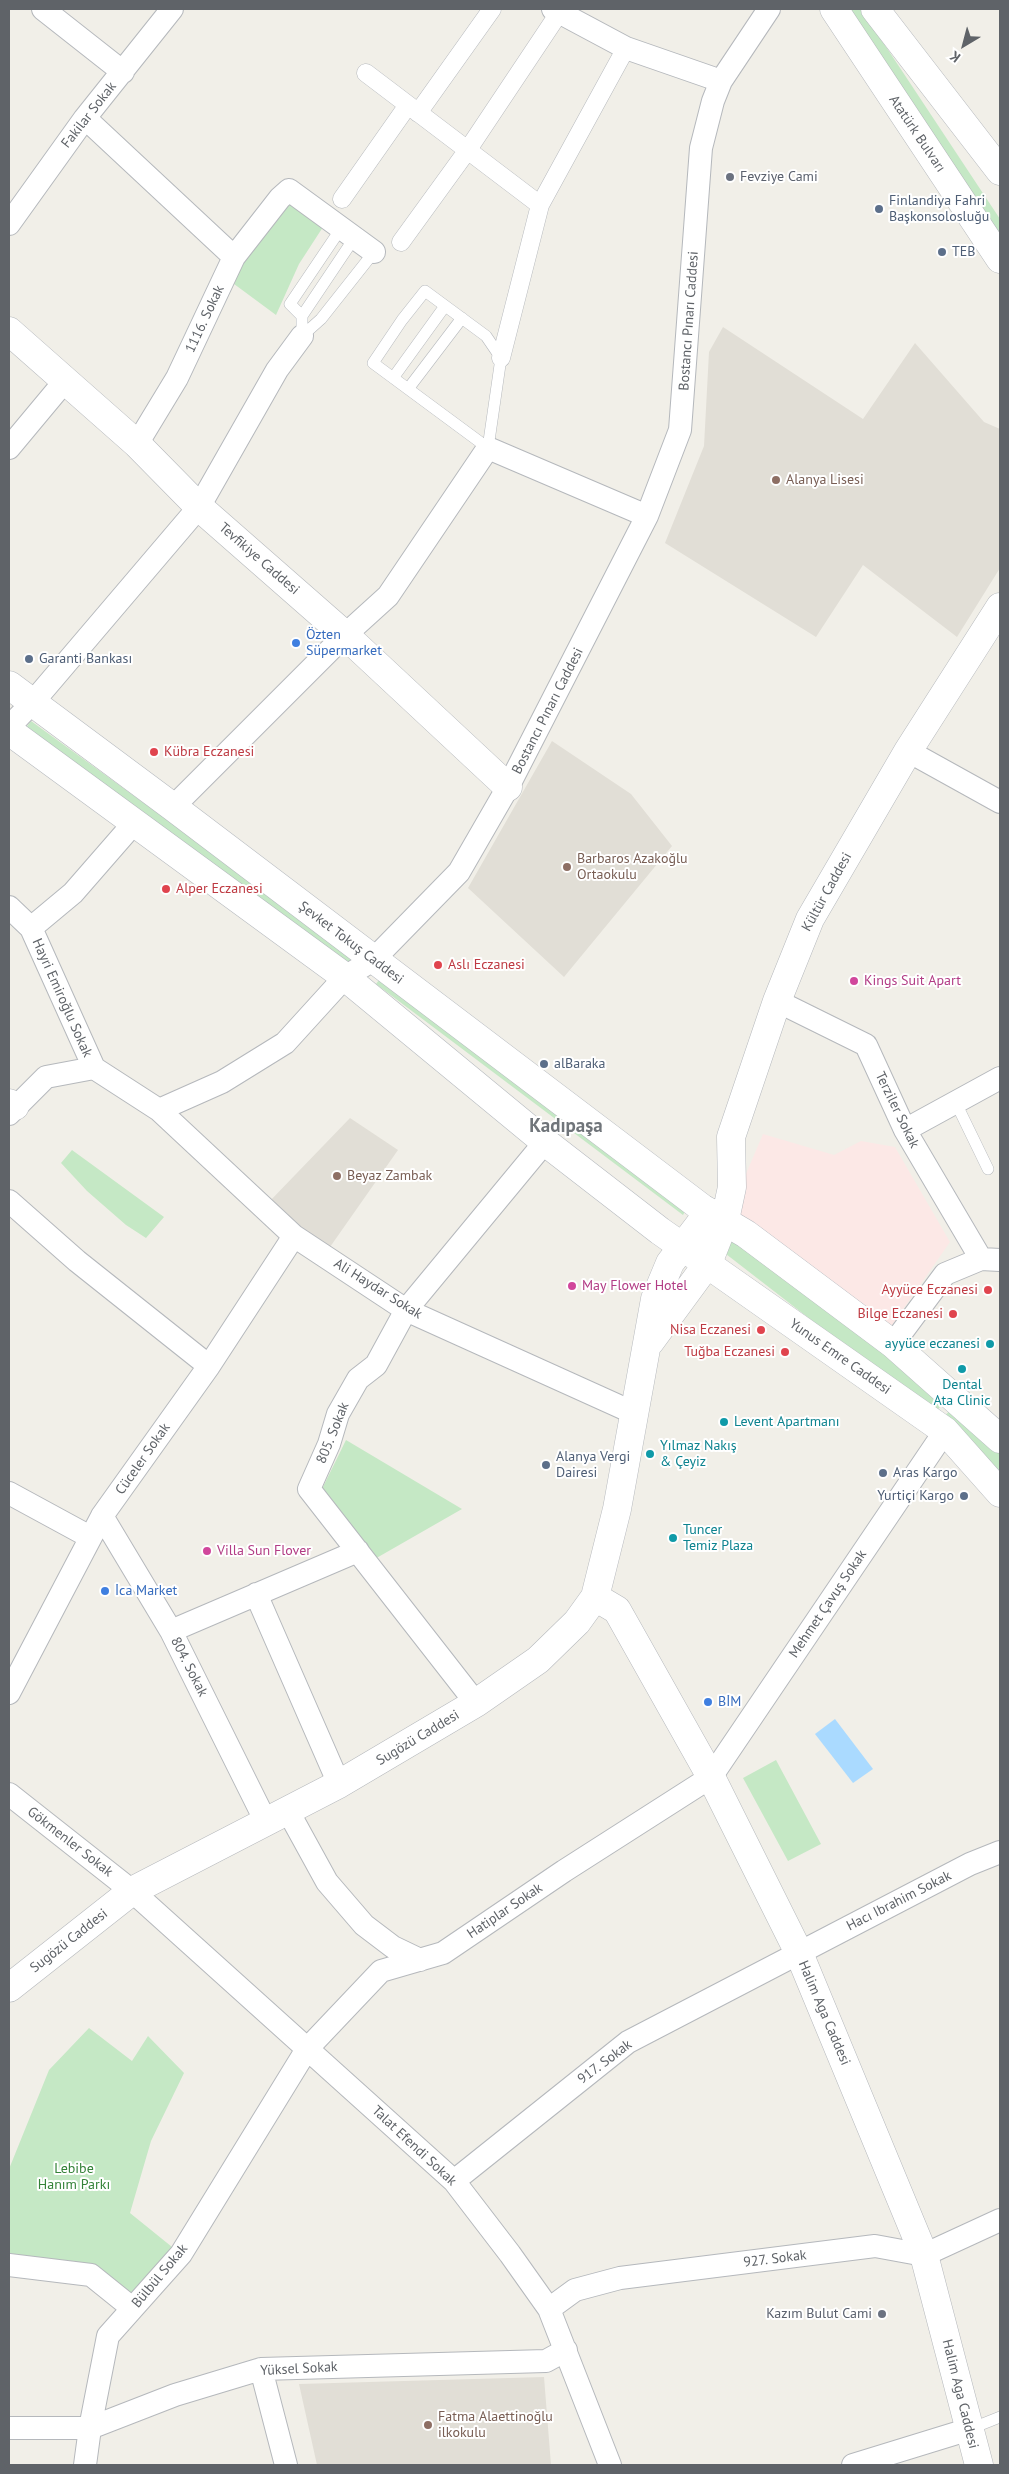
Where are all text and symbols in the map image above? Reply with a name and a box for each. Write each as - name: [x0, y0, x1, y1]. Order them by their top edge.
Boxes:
- north arrow: [939, 20, 989, 70]
- text: K: [946, 47, 964, 67]
- street label: Fakilar Sokak: [58, 79, 120, 151]
- street label: Atatürk Bulvarı: [885, 92, 949, 176]
- place label: Fevziye Cami: [740, 169, 818, 185]
- marker: Fevziye Cami: [724, 171, 736, 183]
- place label: Finlandiya Fahri Başkonsolosluğu: [889, 193, 989, 226]
- marker: Finlandiya Fahri Başkonsolosluğu: [873, 203, 885, 215]
- place label: TEB: [952, 244, 975, 260]
- marker: TEB: [936, 246, 948, 258]
- street label: Bostancı Pınarı Caddesi: [676, 251, 702, 391]
- street label: 1116. Sokak: [182, 283, 228, 355]
- place label: Alanya Lisesi: [786, 472, 864, 488]
- marker: Alanya Lisesi: [770, 474, 782, 486]
- street label: Tevfikiye Caddesi: [215, 519, 303, 599]
- place label: Özten Süpermarket: [306, 627, 382, 660]
- marker: Özten Süpermarket: [290, 637, 302, 649]
- street label: Bostancı Pınarı Caddesi: [509, 645, 587, 777]
- place label: Garanti Bankası: [39, 651, 132, 667]
- marker: Garanti Bankası: [23, 653, 35, 665]
- place label: Kübra Eczanesi: [164, 744, 254, 760]
- marker: Kübra Eczanesi: [148, 746, 160, 758]
- street label: Kültür Caddesi: [798, 850, 856, 934]
- place label: Barbaros Azakoğlu Ortaokulu: [577, 851, 688, 884]
- marker: Barbaros Azakoğlu Ortaokulu: [561, 861, 573, 873]
- place label: Alper Eczanesi: [176, 881, 263, 897]
- marker: Alper Eczanesi: [160, 883, 172, 895]
- street label: Şevket Tokuş Caddesi: [295, 898, 407, 988]
- street label: Hayri Emiroğlu Sokak: [28, 936, 96, 1060]
- place label: Aslı Eczanesi: [448, 957, 525, 973]
- marker: Aslı Eczanesi: [432, 959, 444, 971]
- place label: Kings Suit Apart: [864, 973, 961, 989]
- marker: Kings Suit Apart: [848, 975, 860, 987]
- place label: alBaraka: [554, 1056, 606, 1072]
- marker: alBaraka: [538, 1058, 550, 1070]
- street label: Terziler Sokak: [871, 1069, 923, 1151]
- district label: Kadıpaşa: [529, 1116, 603, 1138]
- place label: Beyaz Zambak: [347, 1168, 432, 1184]
- marker: Beyaz Zambak: [331, 1170, 343, 1182]
- street label: Ali Haydar Sokak: [331, 1255, 425, 1323]
- place label: May Flower Hotel: [582, 1278, 687, 1294]
- marker: May Flower Hotel: [566, 1280, 578, 1292]
- place label: Ayyüce Eczanesi: [882, 1282, 978, 1298]
- marker: Ayyüce Eczanesi: [982, 1284, 994, 1296]
- place label: Bilge Eczanesi: [857, 1306, 943, 1322]
- marker: Bilge Eczanesi: [947, 1308, 959, 1320]
- street label: Yunus Emre Caddesi: [786, 1316, 894, 1398]
- place label: Nisa Eczanesi: [670, 1322, 751, 1338]
- marker: Nisa Eczanesi: [755, 1324, 767, 1336]
- place label: ayyüce eczanesi: [885, 1336, 980, 1352]
- marker: ayyüce eczanesi: [984, 1338, 996, 1350]
- place label: Tuğba Eczanesi: [684, 1344, 775, 1360]
- marker: Tuğba Eczanesi: [779, 1346, 791, 1358]
- marker: Dental Ata Clinic: [956, 1363, 968, 1375]
- place label: Dental Ata Clinic: [934, 1377, 990, 1410]
- street label: 805. Sokak: [313, 1400, 353, 1466]
- place label: Levent Apartmanı: [734, 1414, 839, 1430]
- marker: Levent Apartmanı: [718, 1416, 730, 1428]
- street label: Cüceler Sokak: [112, 1420, 174, 1498]
- place label: Yılmaz Nakış & Çeyiz: [660, 1438, 737, 1470]
- marker: Yılmaz Nakış & Çeyiz: [644, 1448, 656, 1460]
- place label: Alanya Vergi Dairesi: [556, 1449, 630, 1481]
- marker: Alanya Vergi Dairesi: [540, 1459, 552, 1471]
- place label: Aras Kargo: [893, 1465, 957, 1481]
- marker: Aras Kargo: [877, 1467, 889, 1479]
- place label: Yurtiçi Kargo: [877, 1488, 954, 1504]
- marker: Yurtiçi Kargo: [958, 1490, 970, 1502]
- place label: Tuncer Temiz Plaza: [683, 1522, 753, 1554]
- marker: Tuncer Temiz Plaza: [667, 1532, 679, 1544]
- place label: Villa Sun Flover: [217, 1543, 311, 1559]
- marker: Villa Sun Flover: [201, 1545, 213, 1557]
- street label: Mehmet Çavuş Sokak: [786, 1547, 870, 1661]
- place label: İca Market: [115, 1583, 177, 1599]
- marker: İca Market: [99, 1585, 111, 1597]
- street label: 804. Sokak: [167, 1634, 211, 1700]
- place label: BİM: [718, 1694, 741, 1710]
- marker: BİM: [702, 1696, 714, 1708]
- street label: Sugözü Caddesi: [373, 1707, 463, 1769]
- street label: Gökmenler Sokak: [24, 1803, 116, 1881]
- street label: Hacı Ibrahim Sokak: [844, 1867, 954, 1935]
- street label: Hatiplar Sokak: [464, 1880, 546, 1942]
- street label: Sugözü Caddesi: [27, 1905, 111, 1977]
- street label: Halim Aga Caddesi: [794, 1958, 854, 2068]
- street label: 917. Sokak: [575, 2036, 635, 2088]
- street label: Talat Efendi Sokak: [368, 2102, 460, 2190]
- park label: Lebibe Hanım Parkı: [38, 2161, 110, 2194]
- street label: Bülbül Sokak: [128, 2241, 192, 2311]
- street label: 927. Sokak: [743, 2247, 807, 2271]
- place label: Kazım Bulut Cami: [766, 2306, 872, 2322]
- marker: Kazım Bulut Cami: [876, 2308, 888, 2320]
- street label: Halim Aga Caddesi: [938, 2338, 982, 2450]
- street label: Yüksel Sokak: [260, 2359, 338, 2379]
- place label: Fatma Alaettinoğlu ilkokulu: [438, 2409, 553, 2442]
- marker: Fatma Alaettinoğlu ilkokulu: [422, 2419, 434, 2431]

